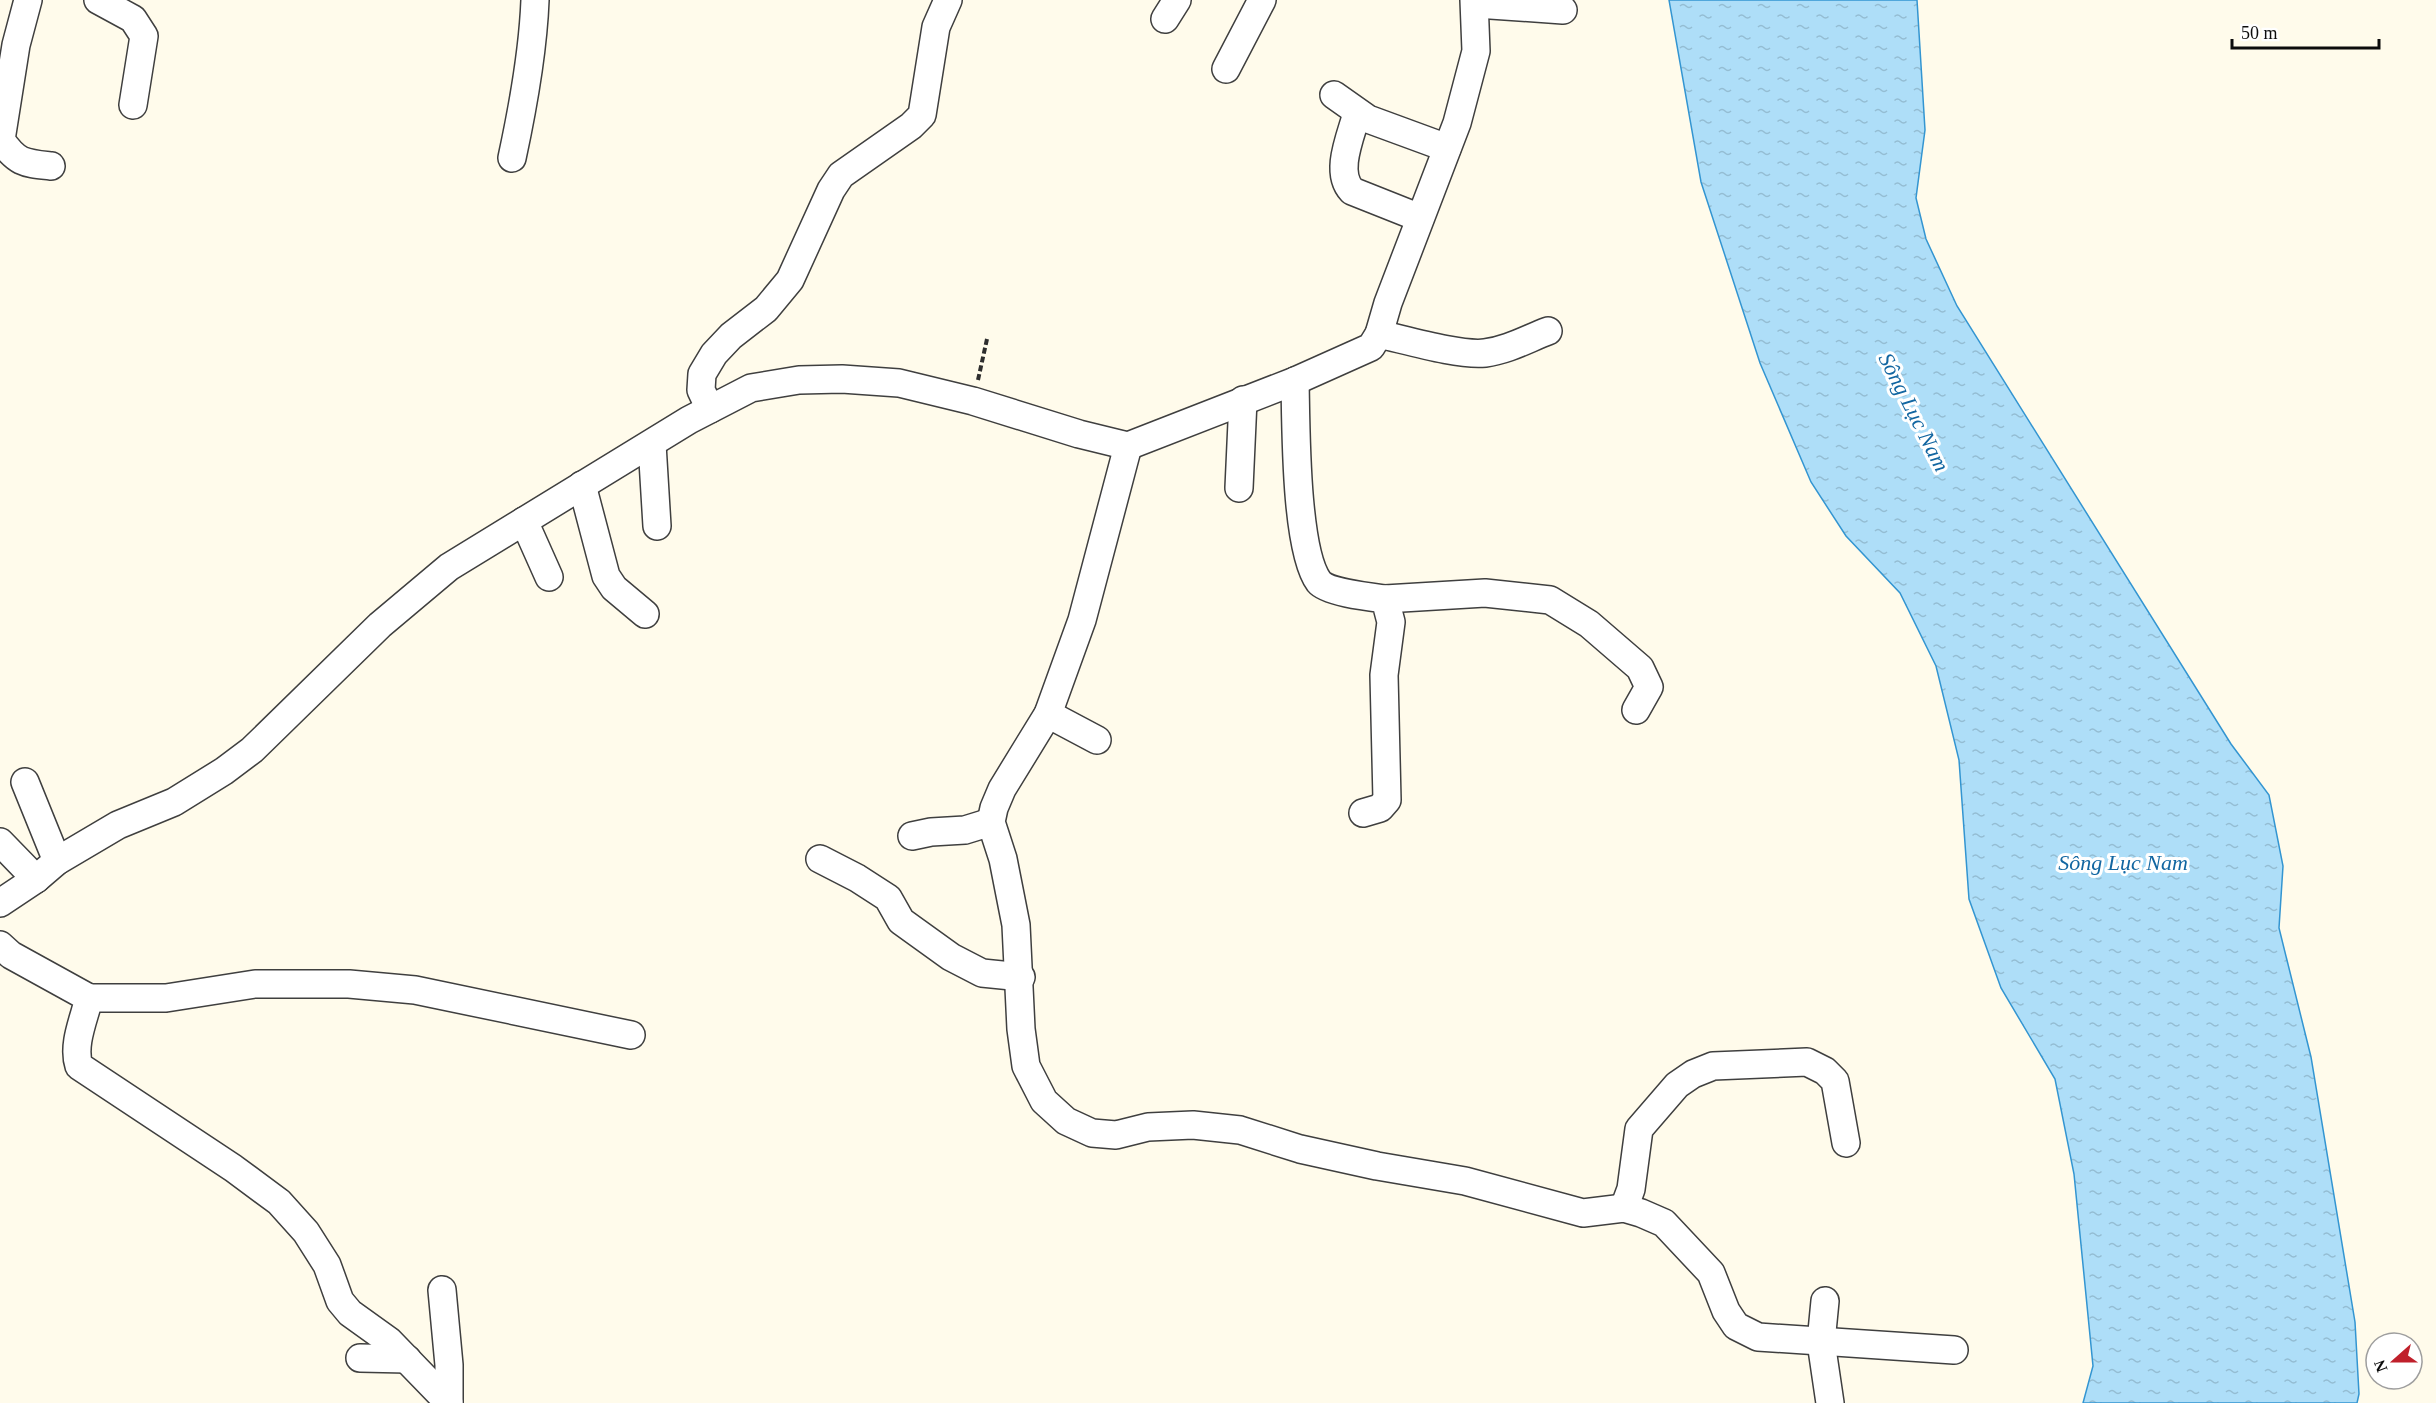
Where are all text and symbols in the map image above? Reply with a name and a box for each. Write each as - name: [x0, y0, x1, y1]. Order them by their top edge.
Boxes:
- scale bar: [2232, 12, 2379, 50]
- text: 50 m: [2241, 23, 2278, 43]
- water label: Sông Lục Nam: [1873, 349, 1955, 475]
- water label: Sông Lục Nam: [2058, 850, 2188, 875]
- north arrow: [2364, 1331, 2424, 1391]
- text: N: [2370, 1357, 2390, 1375]

